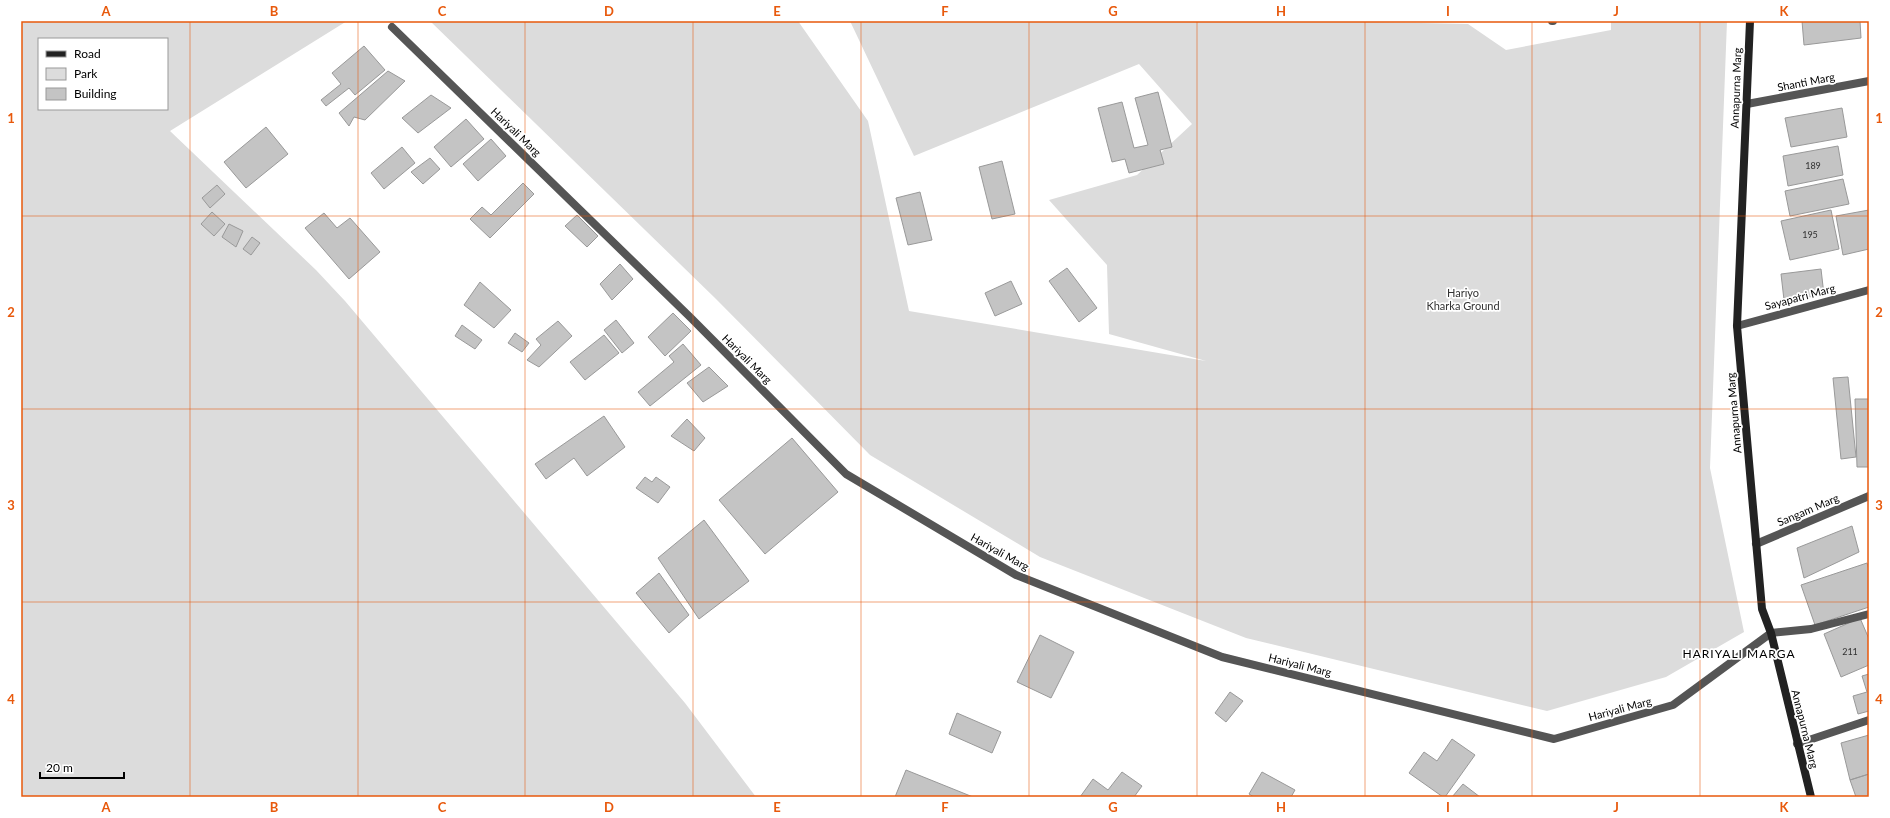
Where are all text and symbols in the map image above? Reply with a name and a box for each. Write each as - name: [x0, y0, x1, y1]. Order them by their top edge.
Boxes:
- text: A: [100, 3, 111, 19]
- text: B: [270, 3, 279, 19]
- text: C: [438, 3, 447, 19]
- text: D: [604, 3, 614, 19]
- text: E: [773, 3, 781, 19]
- text: F: [941, 3, 949, 19]
- text: G: [1108, 3, 1118, 19]
- text: H: [1276, 3, 1286, 19]
- text: I: [1446, 3, 1450, 19]
- text: J: [1613, 3, 1619, 19]
- text: K: [1780, 3, 1790, 19]
- legend: [38, 38, 168, 110]
- text: Road: [74, 46, 101, 61]
- street label: Annapurna Marg: [1728, 47, 1743, 129]
- text: Park: [74, 66, 98, 81]
- street label: Shanti Marg: [1776, 70, 1836, 93]
- text: Building: [74, 86, 117, 101]
- street label: Hariyali Marg: [489, 105, 544, 159]
- text: 1: [7, 110, 15, 126]
- text: 1: [1875, 110, 1883, 126]
- house number: 189: [1805, 160, 1821, 171]
- house number: 195: [1802, 229, 1818, 240]
- street label: Sayapatri Marg: [1763, 281, 1837, 312]
- park label: Hariyo Kharka Ground: [1426, 286, 1500, 312]
- text: 2: [7, 304, 15, 320]
- text: 2: [1875, 304, 1883, 320]
- street label: Hariyali Marg: [720, 331, 775, 386]
- street label: Annapurna Marg: [1723, 372, 1744, 454]
- street label: Sangam Marg: [1775, 491, 1841, 528]
- text: 3: [7, 497, 15, 513]
- text: 3: [1875, 497, 1883, 513]
- street label: Hariyali Marg: [969, 530, 1032, 573]
- district label: HARIYALI MARGA: [1682, 646, 1796, 661]
- house number: 211: [1842, 646, 1858, 657]
- street label: Hariyali Marg: [1267, 650, 1333, 679]
- street label: Annapurna Marg: [1789, 688, 1822, 770]
- text: 4: [7, 691, 15, 707]
- text: 4: [1875, 691, 1883, 707]
- street label: Hariyali Marg: [1587, 694, 1653, 723]
- scale bar: [40, 754, 124, 780]
- text: 20 m: [46, 760, 73, 775]
- text: A: [100, 799, 111, 815]
- text: B: [270, 799, 279, 815]
- text: C: [438, 799, 447, 815]
- text: D: [604, 799, 614, 815]
- text: E: [773, 799, 781, 815]
- text: F: [941, 799, 949, 815]
- text: G: [1108, 799, 1118, 815]
- text: H: [1276, 799, 1286, 815]
- text: I: [1446, 799, 1450, 815]
- text: J: [1613, 799, 1619, 815]
- text: K: [1780, 799, 1790, 815]

